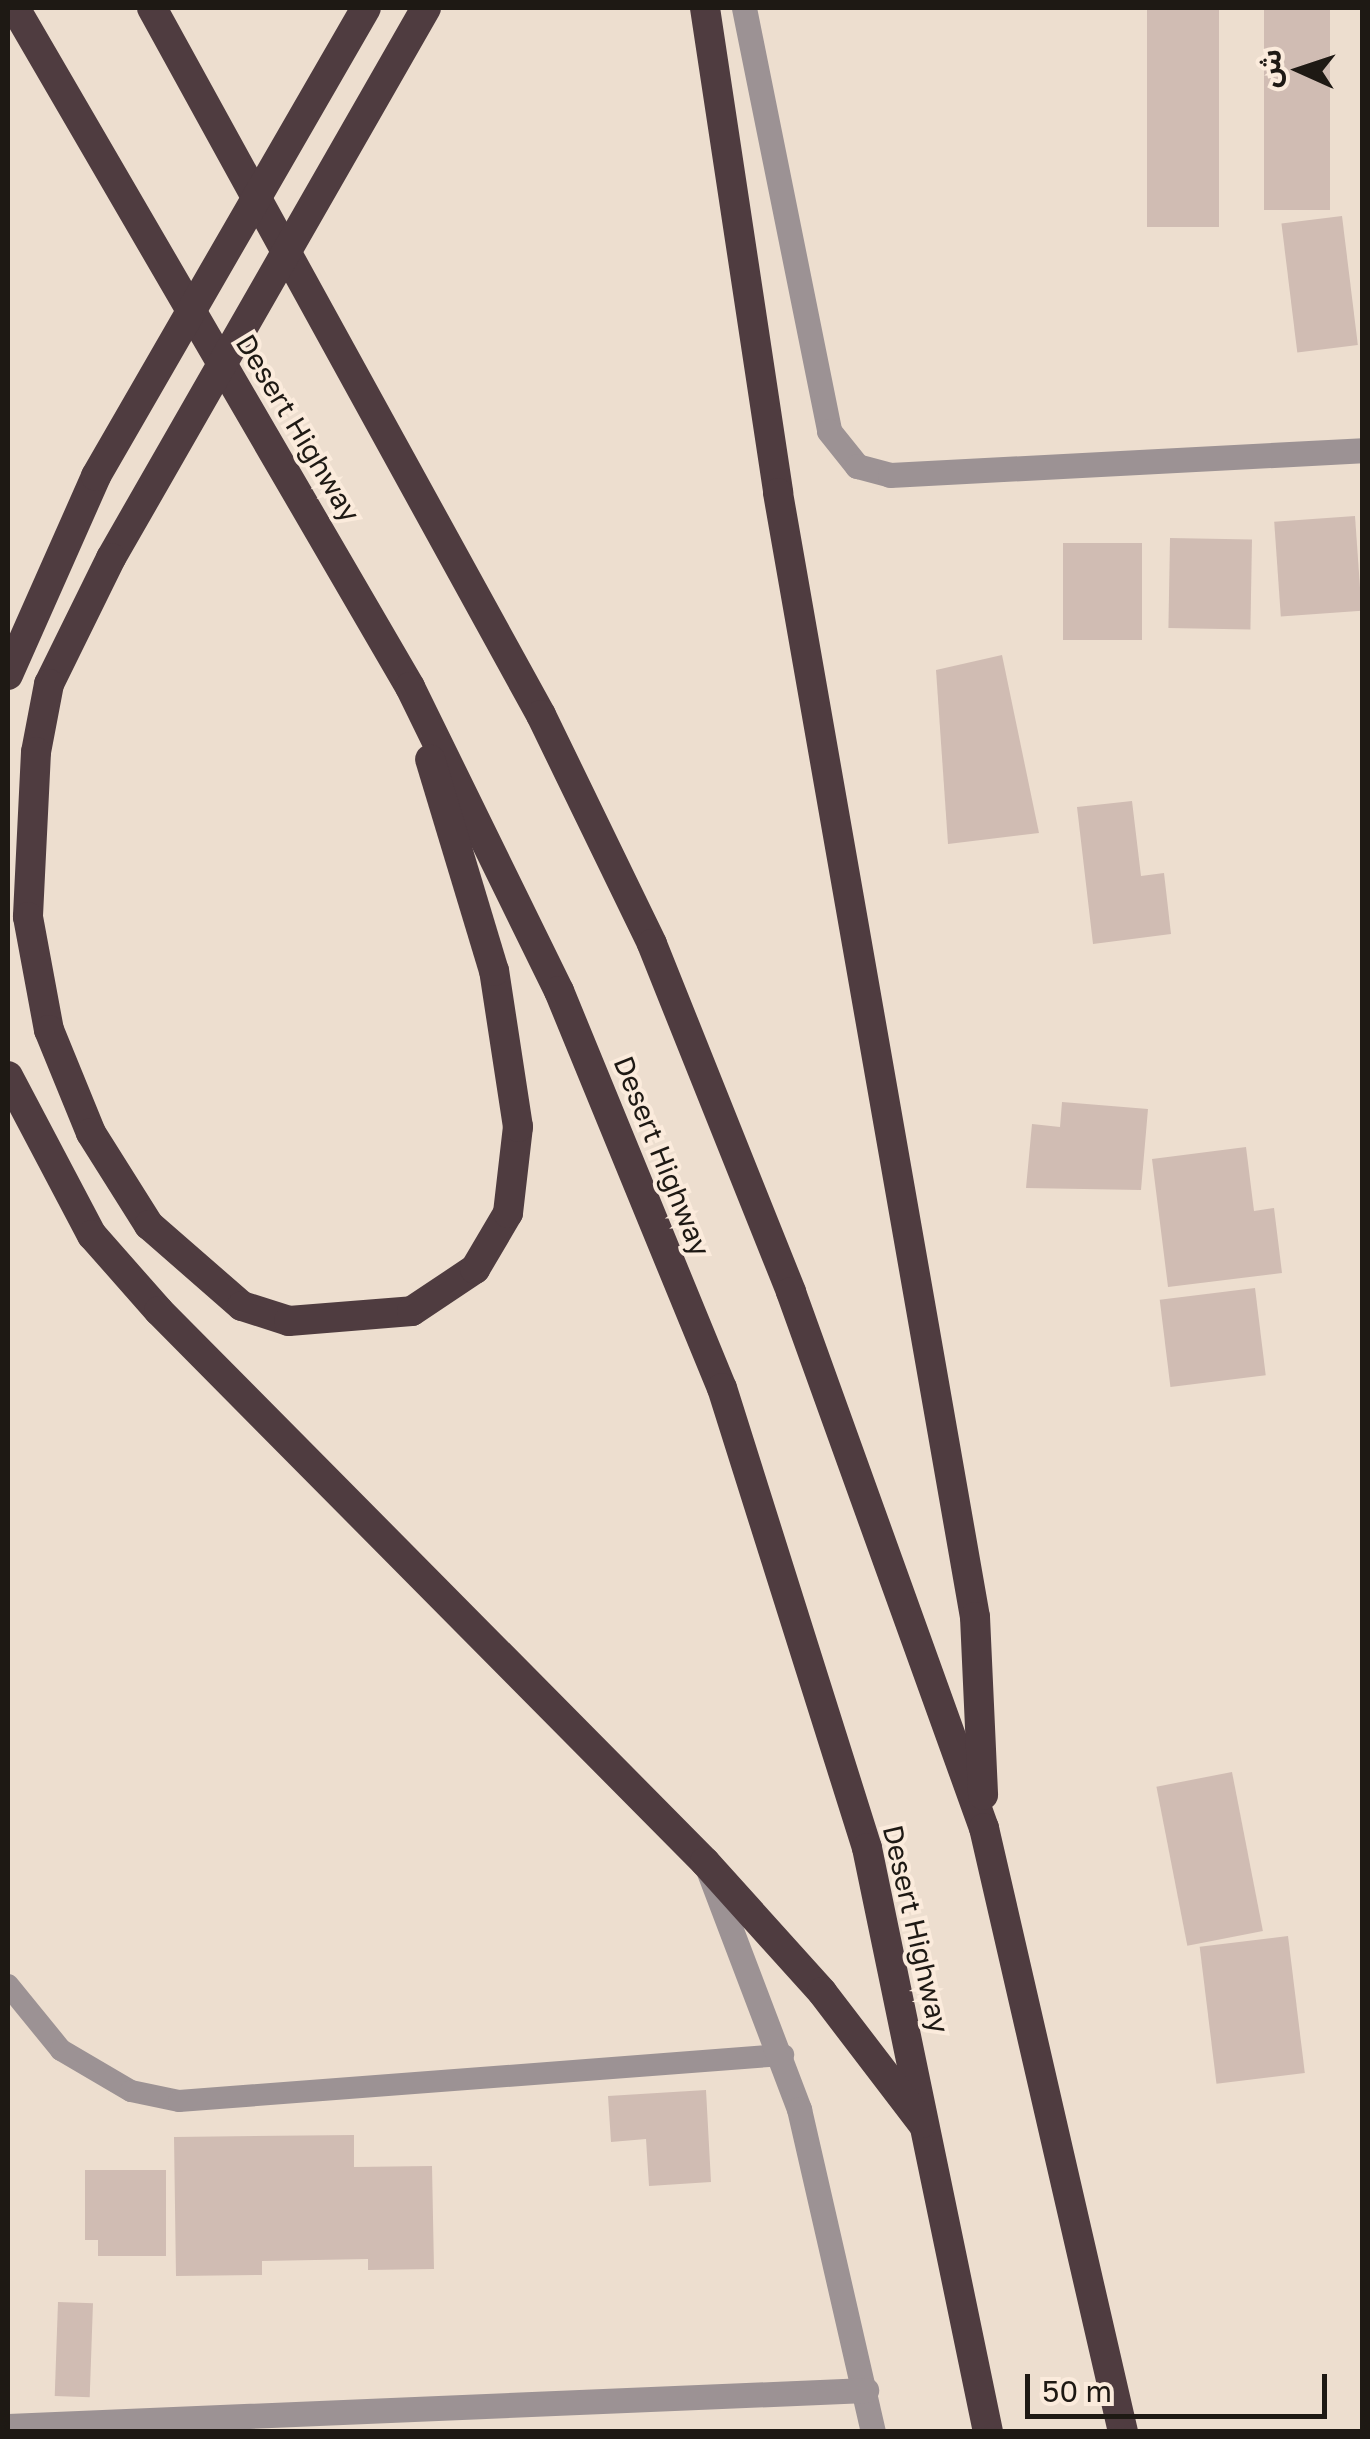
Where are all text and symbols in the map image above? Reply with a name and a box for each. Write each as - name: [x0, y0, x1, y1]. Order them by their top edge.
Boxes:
- north arrow: [1250, 20, 1350, 120]
- text: ش: [1252, 48, 1287, 88]
- street label: Desert Highway: [229, 328, 367, 528]
- street label: Desert Highway: [607, 1051, 717, 1261]
- street label: Desert Highway: [876, 1822, 956, 2036]
- scale bar: [1030, 2354, 1332, 2416]
- text: 50 m: [1042, 2373, 1112, 2409]

